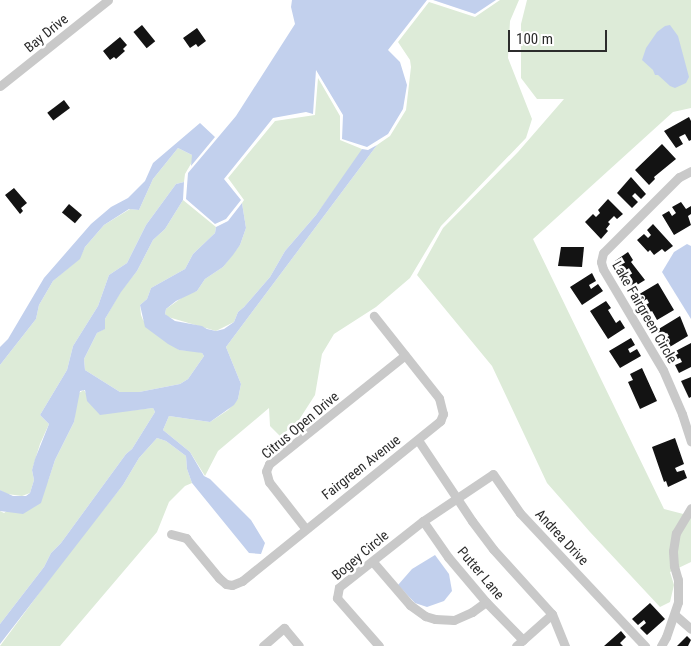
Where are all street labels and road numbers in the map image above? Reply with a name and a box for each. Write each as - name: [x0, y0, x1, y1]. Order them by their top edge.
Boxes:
- street label: Bay Drive: [21, 10, 71, 56]
- street label: Lake Fairgreen Circle: [609, 258, 681, 366]
- street label: Citrus Open Drive: [258, 388, 342, 462]
- street label: Fairgreen Avenue: [318, 431, 404, 503]
- street label: Andrea Drive: [532, 506, 592, 568]
- street label: Bogey Circle: [328, 527, 392, 583]
- street label: Putter Lane: [454, 543, 508, 603]

